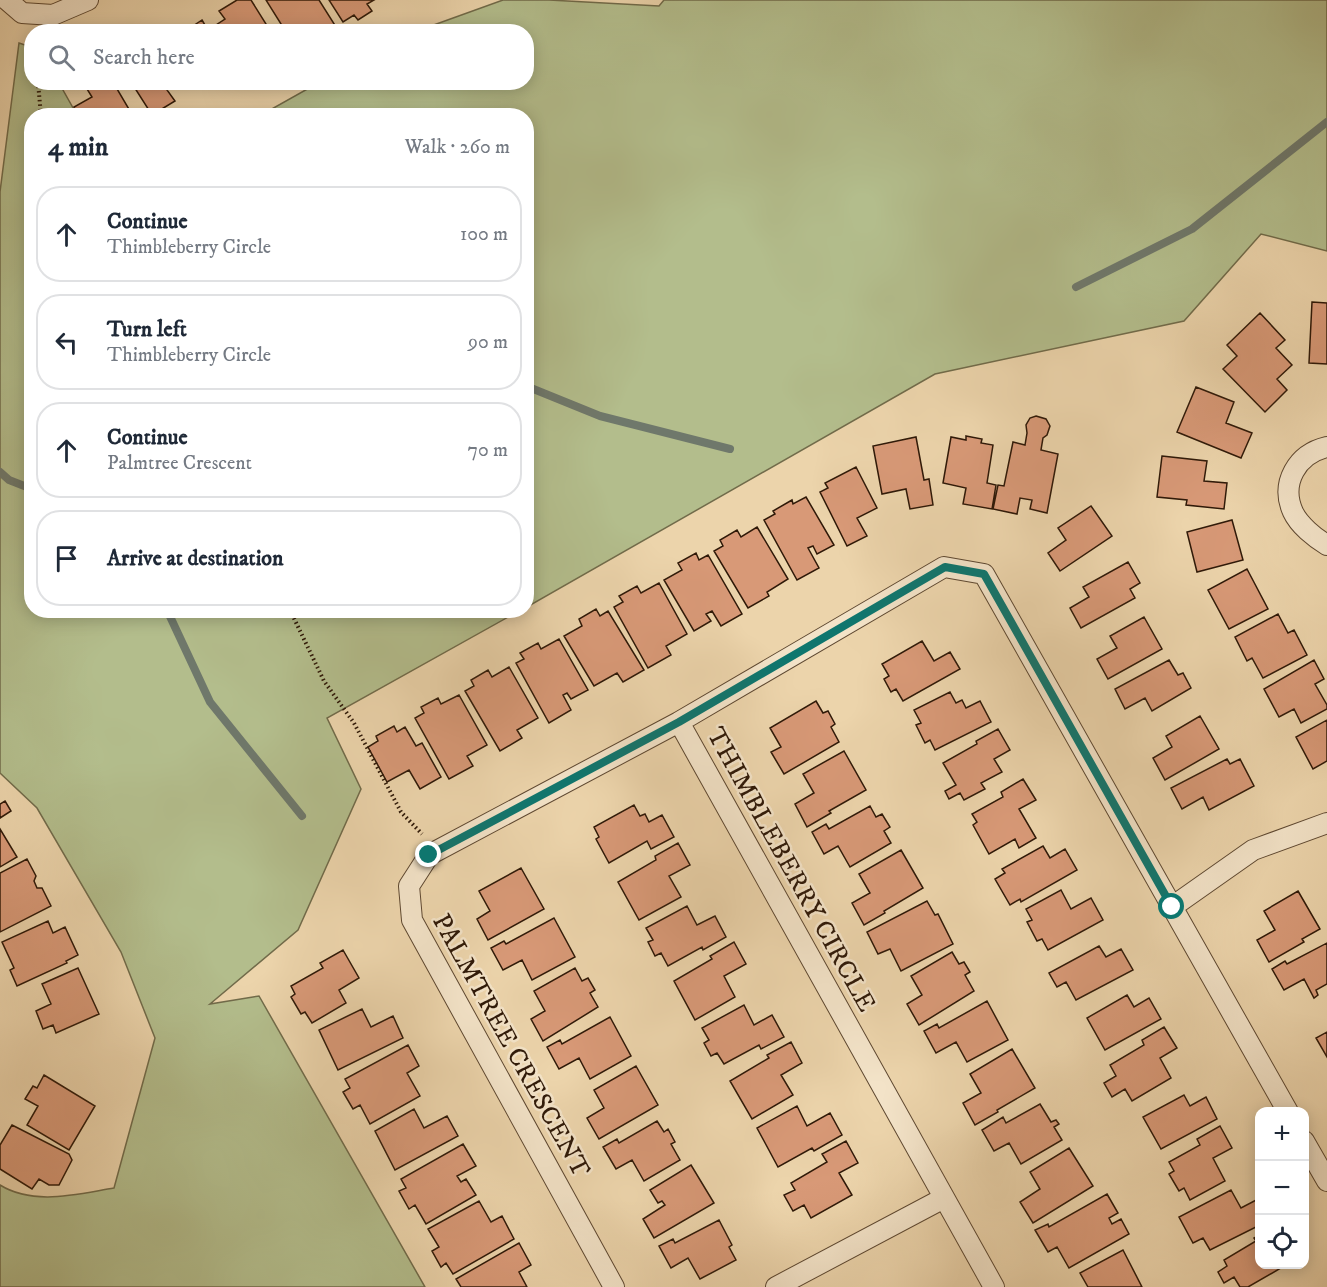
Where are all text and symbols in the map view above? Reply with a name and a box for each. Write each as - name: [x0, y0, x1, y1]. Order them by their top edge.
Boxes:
- search box: [24, 24, 534, 90]
- icon: search: [45, 41, 78, 74]
- text: Search here: [93, 44, 195, 71]
- text: 4 min: [48, 131, 108, 164]
- text: Walk · 260 m: [405, 135, 510, 160]
- text: Continue: [107, 208, 188, 235]
- icon: ahead: [50, 218, 83, 251]
- text: 100 m: [460, 222, 508, 247]
- text: Thimbleberry Circle: [107, 235, 271, 260]
- text: Turn left: [107, 316, 187, 343]
- icon: left: [50, 326, 83, 359]
- text: 90 m: [468, 330, 508, 355]
- text: Thimbleberry Circle: [107, 343, 271, 368]
- text: Continue: [107, 424, 188, 451]
- icon: ahead: [50, 434, 83, 467]
- text: 70 m: [467, 438, 508, 463]
- text: Palmtree Crescent: [107, 451, 252, 476]
- icon: arrive: [50, 542, 83, 575]
- text: Arrive at destination: [107, 545, 284, 572]
- street label: THIMBLEBERRY CIRCLE: [699, 722, 883, 1018]
- route end: [415, 841, 441, 867]
- route start: [1158, 893, 1184, 919]
- street label: PALMTREE CRESCENT: [424, 908, 597, 1184]
- map controls: [1255, 1107, 1309, 1269]
- button: +: [1255, 1107, 1309, 1161]
- button: −: [1255, 1161, 1309, 1215]
- button: locate: [1255, 1215, 1309, 1269]

